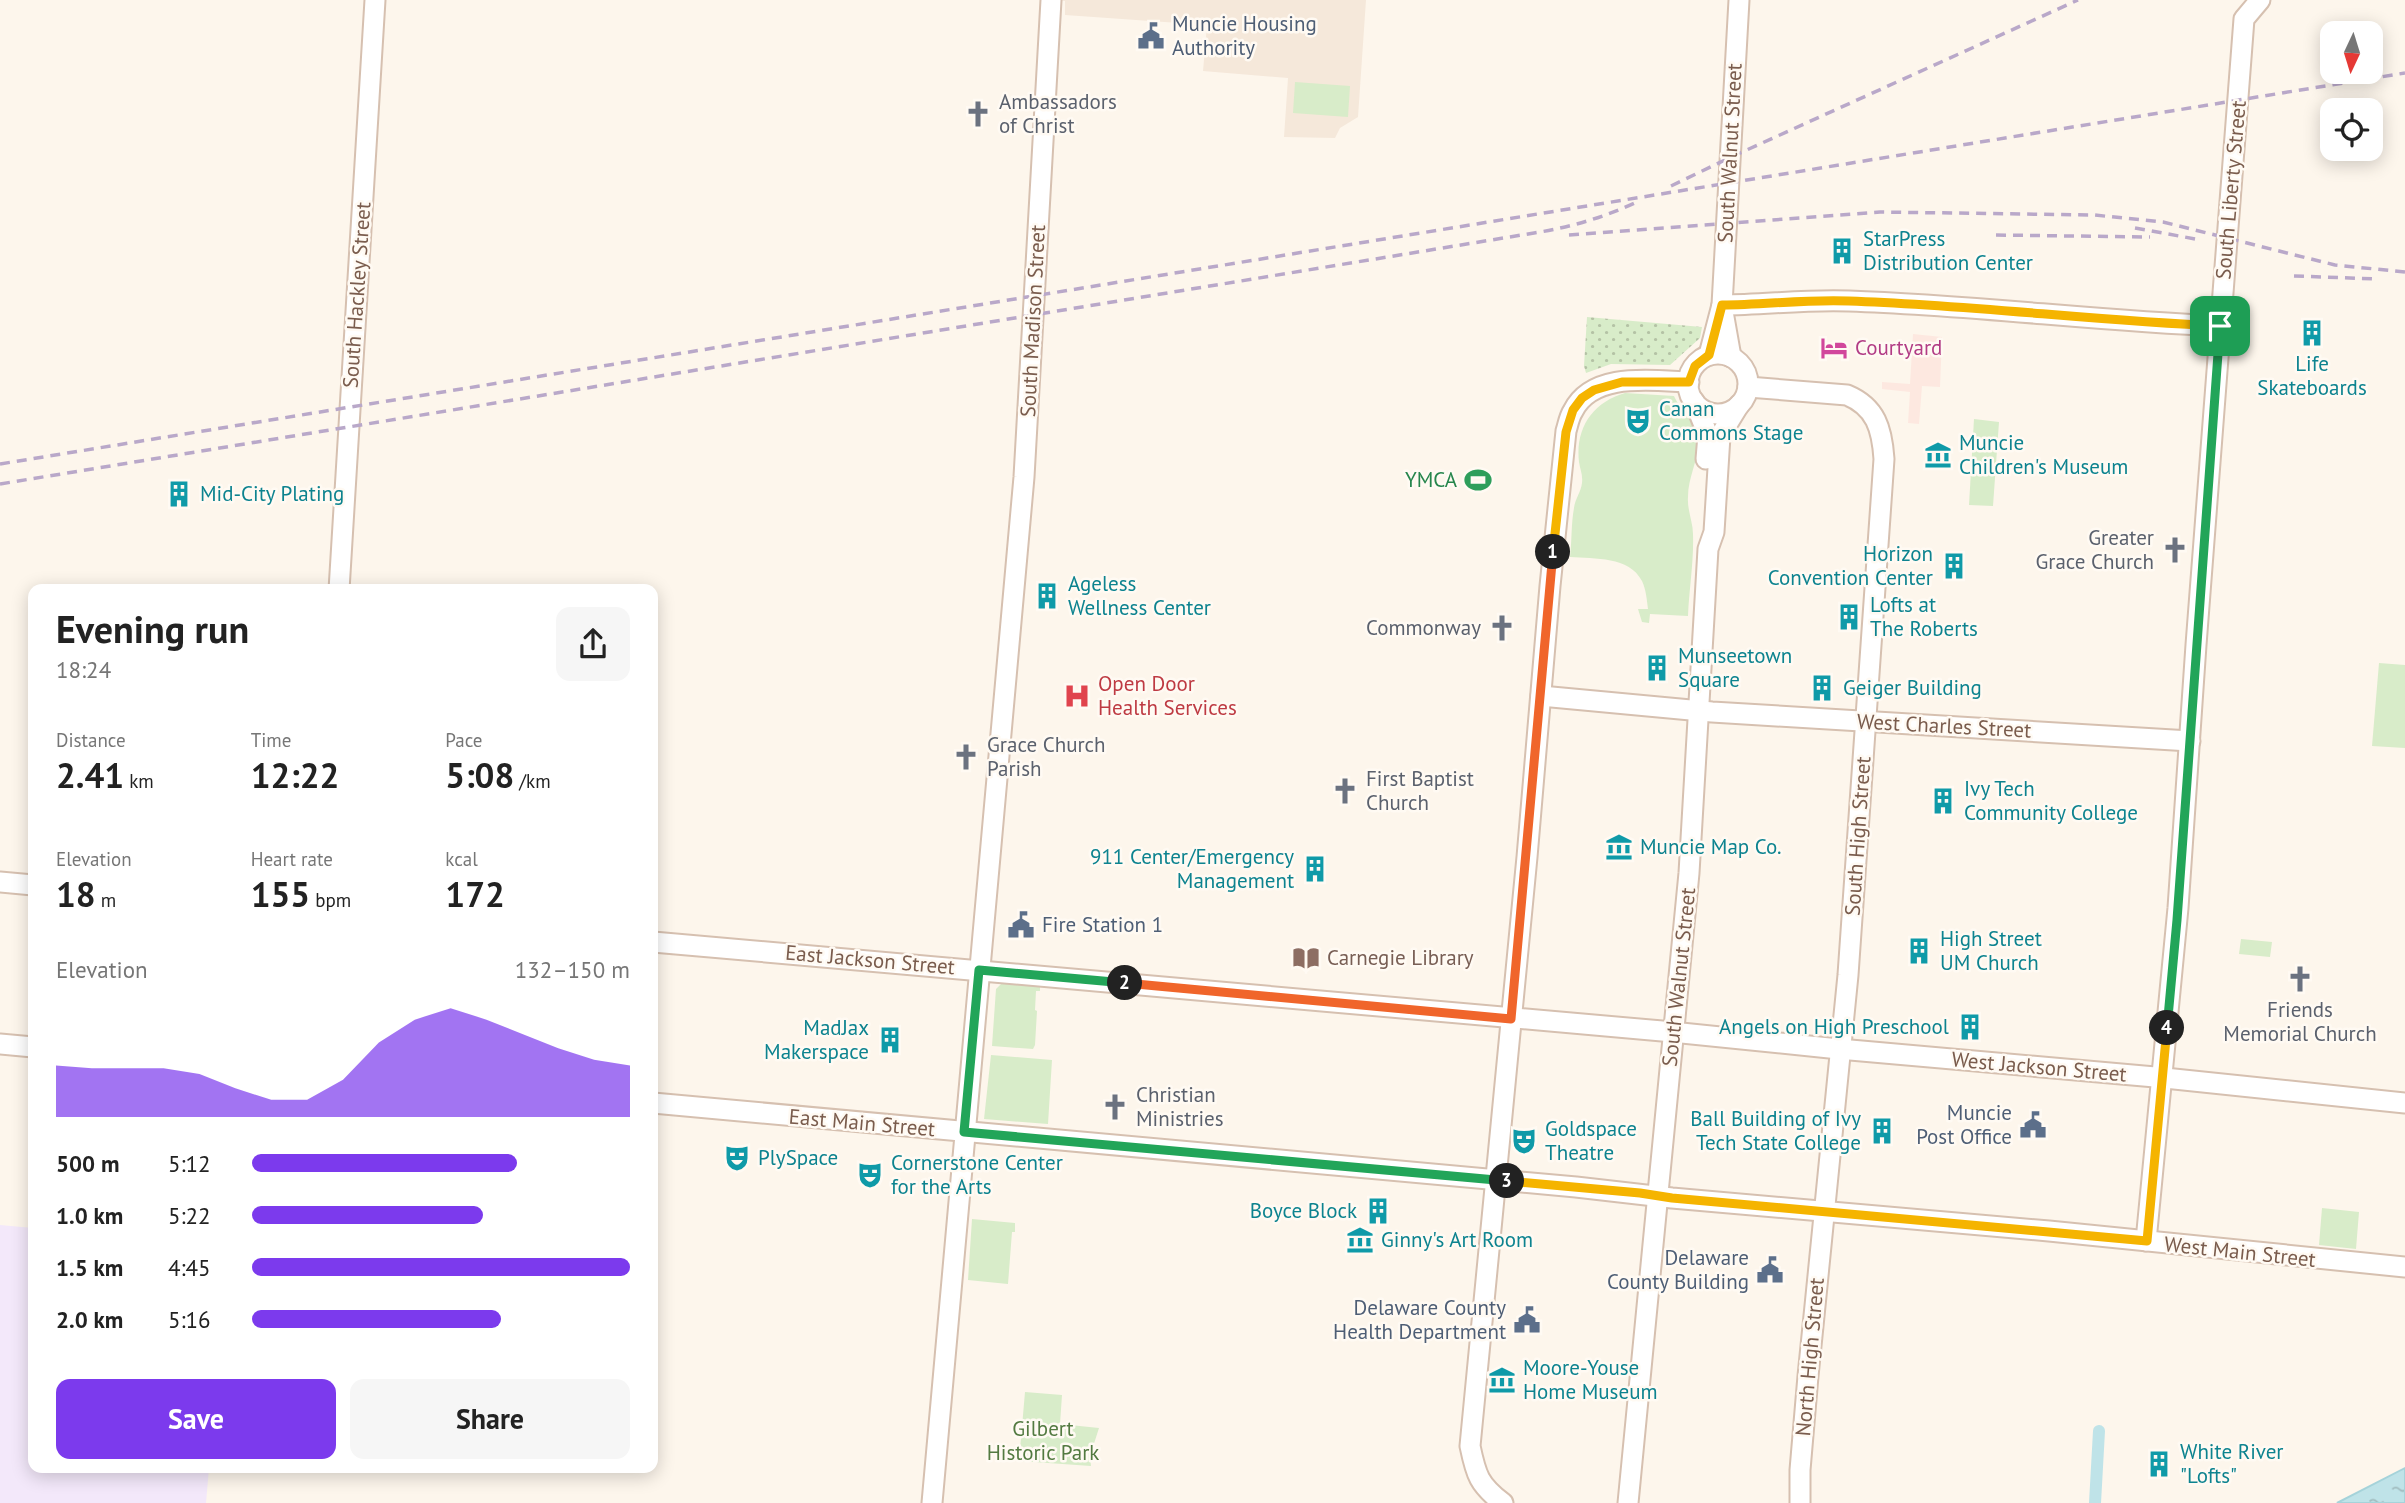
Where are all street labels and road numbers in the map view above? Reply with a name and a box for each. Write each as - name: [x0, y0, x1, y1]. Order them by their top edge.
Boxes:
- street label: South Walnut Street: [1711, 62, 1748, 243]
- street label: South Liberty Street: [2209, 99, 2252, 281]
- street label: South Hackley Street: [337, 201, 376, 389]
- street label: South Madison Street: [1014, 224, 1051, 418]
- street label: West Charles Street: [1856, 707, 2032, 744]
- street label: South High Street: [1838, 755, 1877, 917]
- street label: South Walnut Street: [1656, 886, 1701, 1068]
- street label: East Jackson Street: [784, 939, 956, 980]
- street label: West Jackson Street: [1950, 1045, 2128, 1088]
- street label: East Main Street: [788, 1103, 936, 1142]
- street label: West Main Street: [2163, 1230, 2317, 1273]
- street label: North High Street: [1789, 1277, 1830, 1437]

